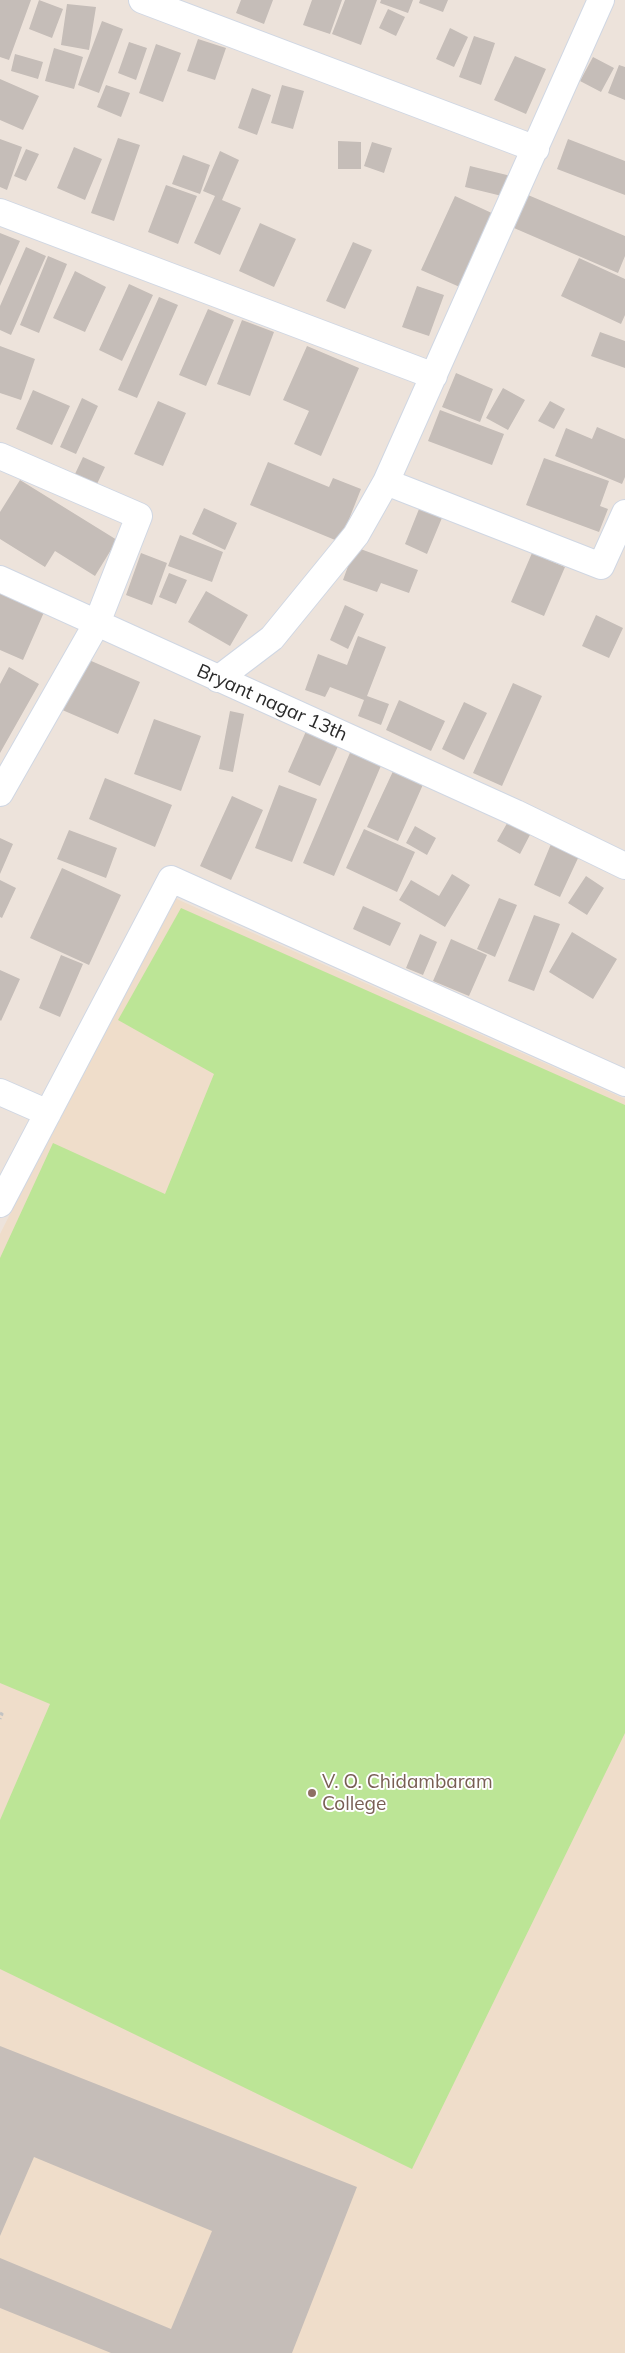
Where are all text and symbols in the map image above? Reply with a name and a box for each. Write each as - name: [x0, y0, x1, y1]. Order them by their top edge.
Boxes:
- street label: Bryant nagar 13th: [193, 660, 351, 746]
- place label: V. O. Chidambaram College: [322, 1771, 493, 1815]
- marker: V. O. Chidambaram College: [306, 1787, 318, 1799]

